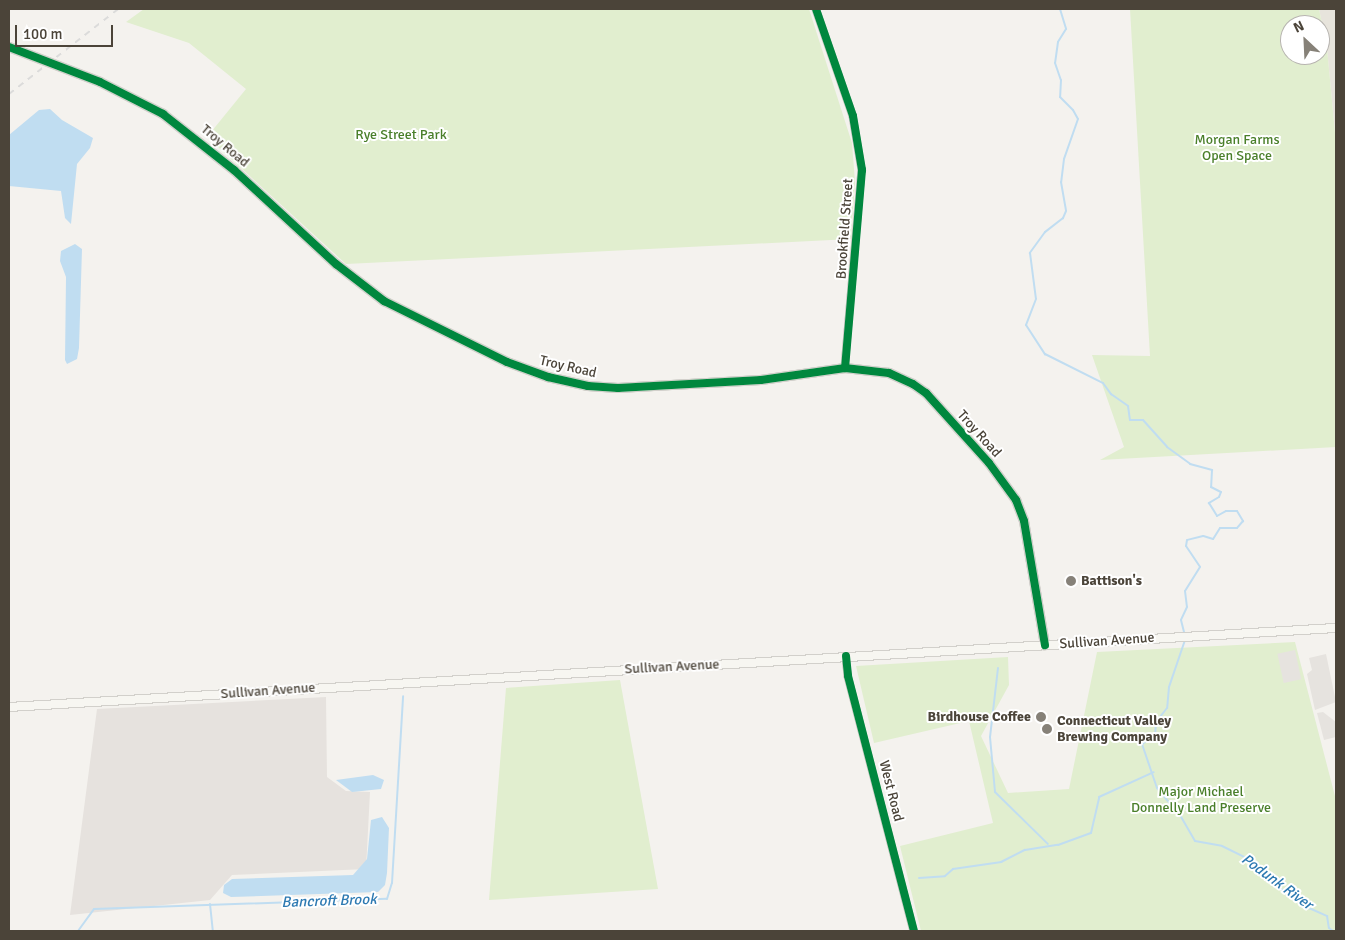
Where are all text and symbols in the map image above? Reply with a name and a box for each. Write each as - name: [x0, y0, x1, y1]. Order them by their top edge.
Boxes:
- scale bar: [18, 15, 115, 47]
- north arrow: [1280, 15, 1330, 65]
- text: N: [1291, 17, 1307, 37]
- text: 100 m: [23, 25, 63, 43]
- street label: Troy Road: [197, 121, 253, 171]
- park label: Rye Street Park: [355, 127, 447, 143]
- park label: Morgan Farms Open Space: [1194, 132, 1280, 164]
- street label: Brookfield Street: [833, 178, 857, 280]
- street label: Troy Road: [538, 352, 598, 382]
- street label: Troy Road: [953, 407, 1005, 461]
- place label: Battison's: [1081, 573, 1142, 589]
- marker: Battison's: [1065, 575, 1077, 587]
- street label: Sullivan Avenue: [1059, 629, 1155, 653]
- street label: Sullivan Avenue: [624, 656, 720, 678]
- street label: Sullivan Avenue: [220, 679, 316, 703]
- place label: Birdhouse Coffee: [928, 709, 1031, 725]
- marker: Birdhouse Coffee: [1035, 711, 1047, 723]
- place label: Connecticut Valley Brewing Company: [1057, 713, 1171, 746]
- marker: Connecticut Valley Brewing Company: [1041, 723, 1053, 735]
- street label: West Road: [875, 759, 907, 823]
- park label: Major Michael Donnelly Land Preserve: [1131, 784, 1271, 816]
- water label: Podunk River: [1238, 850, 1316, 914]
- water label: Bancroft Brook: [281, 890, 377, 912]

